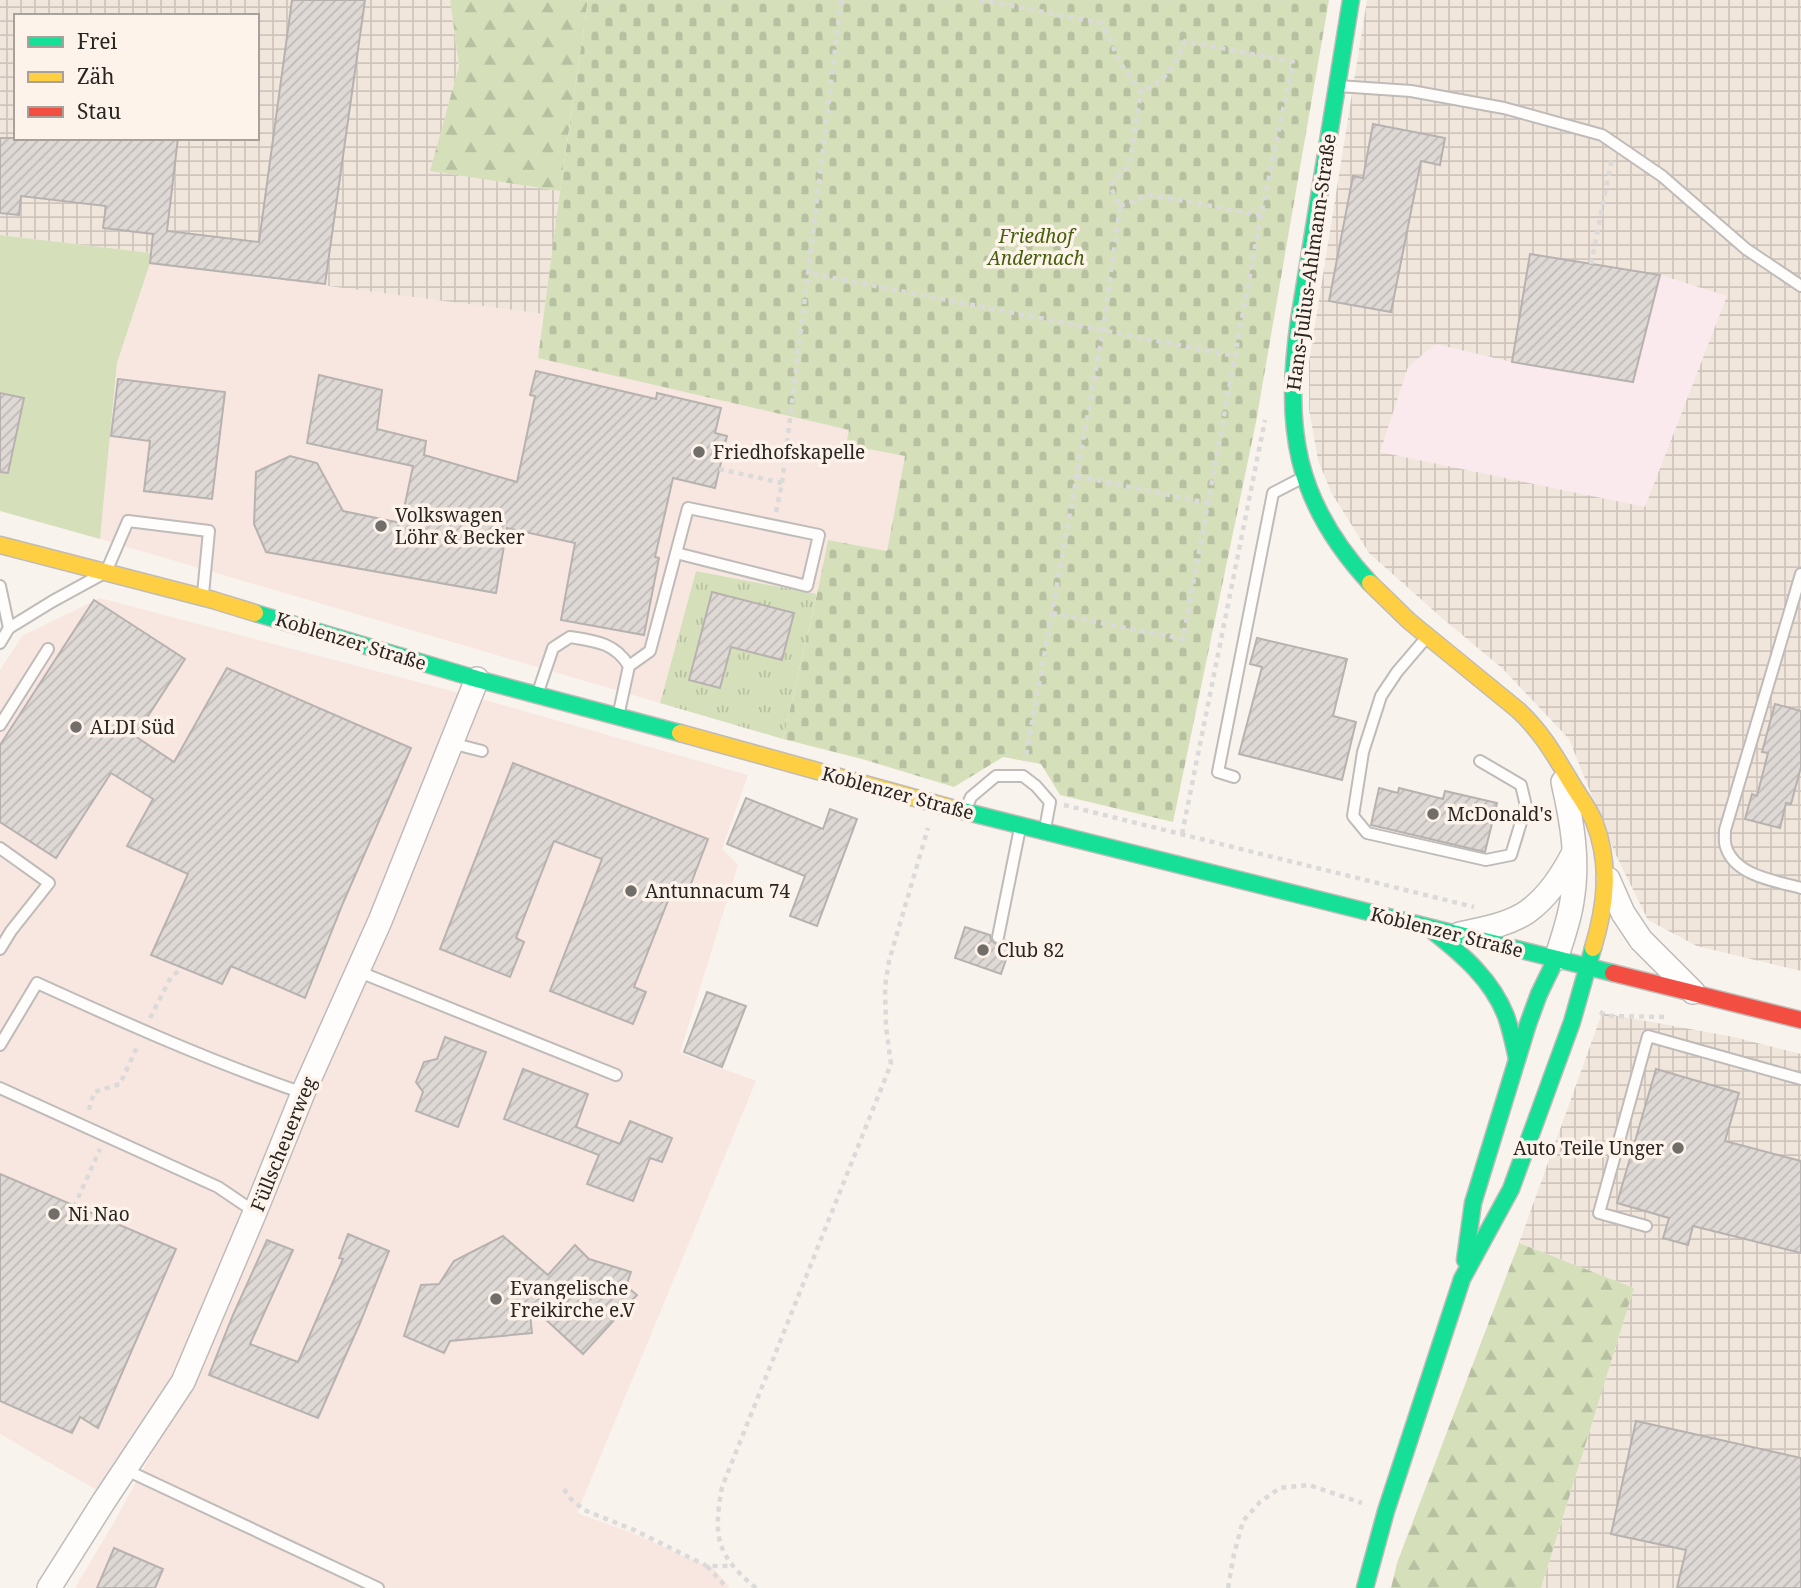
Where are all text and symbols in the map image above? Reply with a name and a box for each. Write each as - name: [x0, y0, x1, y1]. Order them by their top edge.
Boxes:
- legend: [14, 14, 259, 140]
- text: Frei: [77, 27, 118, 55]
- text: Zäh: [77, 62, 115, 90]
- text: Stau: [77, 97, 121, 125]
- street label: Hans-Julius-Ahlmann-Straße: [1280, 132, 1342, 392]
- park label: Friedhof Andernach: [985, 223, 1085, 271]
- place label: Friedhofskapelle: [713, 439, 865, 465]
- marker: Friedhofskapelle: [691, 444, 707, 460]
- place label: Volkswagen Löhr & Becker: [395, 502, 525, 550]
- marker: Volkswagen Löhr & Becker: [373, 518, 389, 534]
- street label: Koblenzer Straße: [272, 606, 430, 676]
- place label: ALDI Süd: [90, 714, 175, 740]
- marker: ALDI Süd: [68, 719, 84, 735]
- street label: Koblenzer Straße: [819, 760, 977, 826]
- place label: McDonald's: [1447, 801, 1552, 827]
- marker: McDonald's: [1425, 806, 1441, 822]
- place label: Antunnacum 74: [645, 878, 791, 904]
- marker: Antunnacum 74: [623, 883, 639, 899]
- street label: Koblenzer Straße: [1368, 900, 1526, 964]
- place label: Club 82: [997, 937, 1064, 963]
- marker: Club 82: [975, 942, 991, 958]
- street label: Füllscheuerweg: [244, 1073, 322, 1215]
- place label: Auto Teile Unger: [1513, 1135, 1664, 1161]
- marker: Auto Teile Unger: [1670, 1140, 1686, 1156]
- place label: Ni Nao: [68, 1201, 130, 1227]
- marker: Ni Nao: [46, 1206, 62, 1222]
- place label: Evangelische Freikirche e.V: [510, 1275, 635, 1323]
- marker: Evangelische Freikirche e.V: [488, 1291, 504, 1307]

